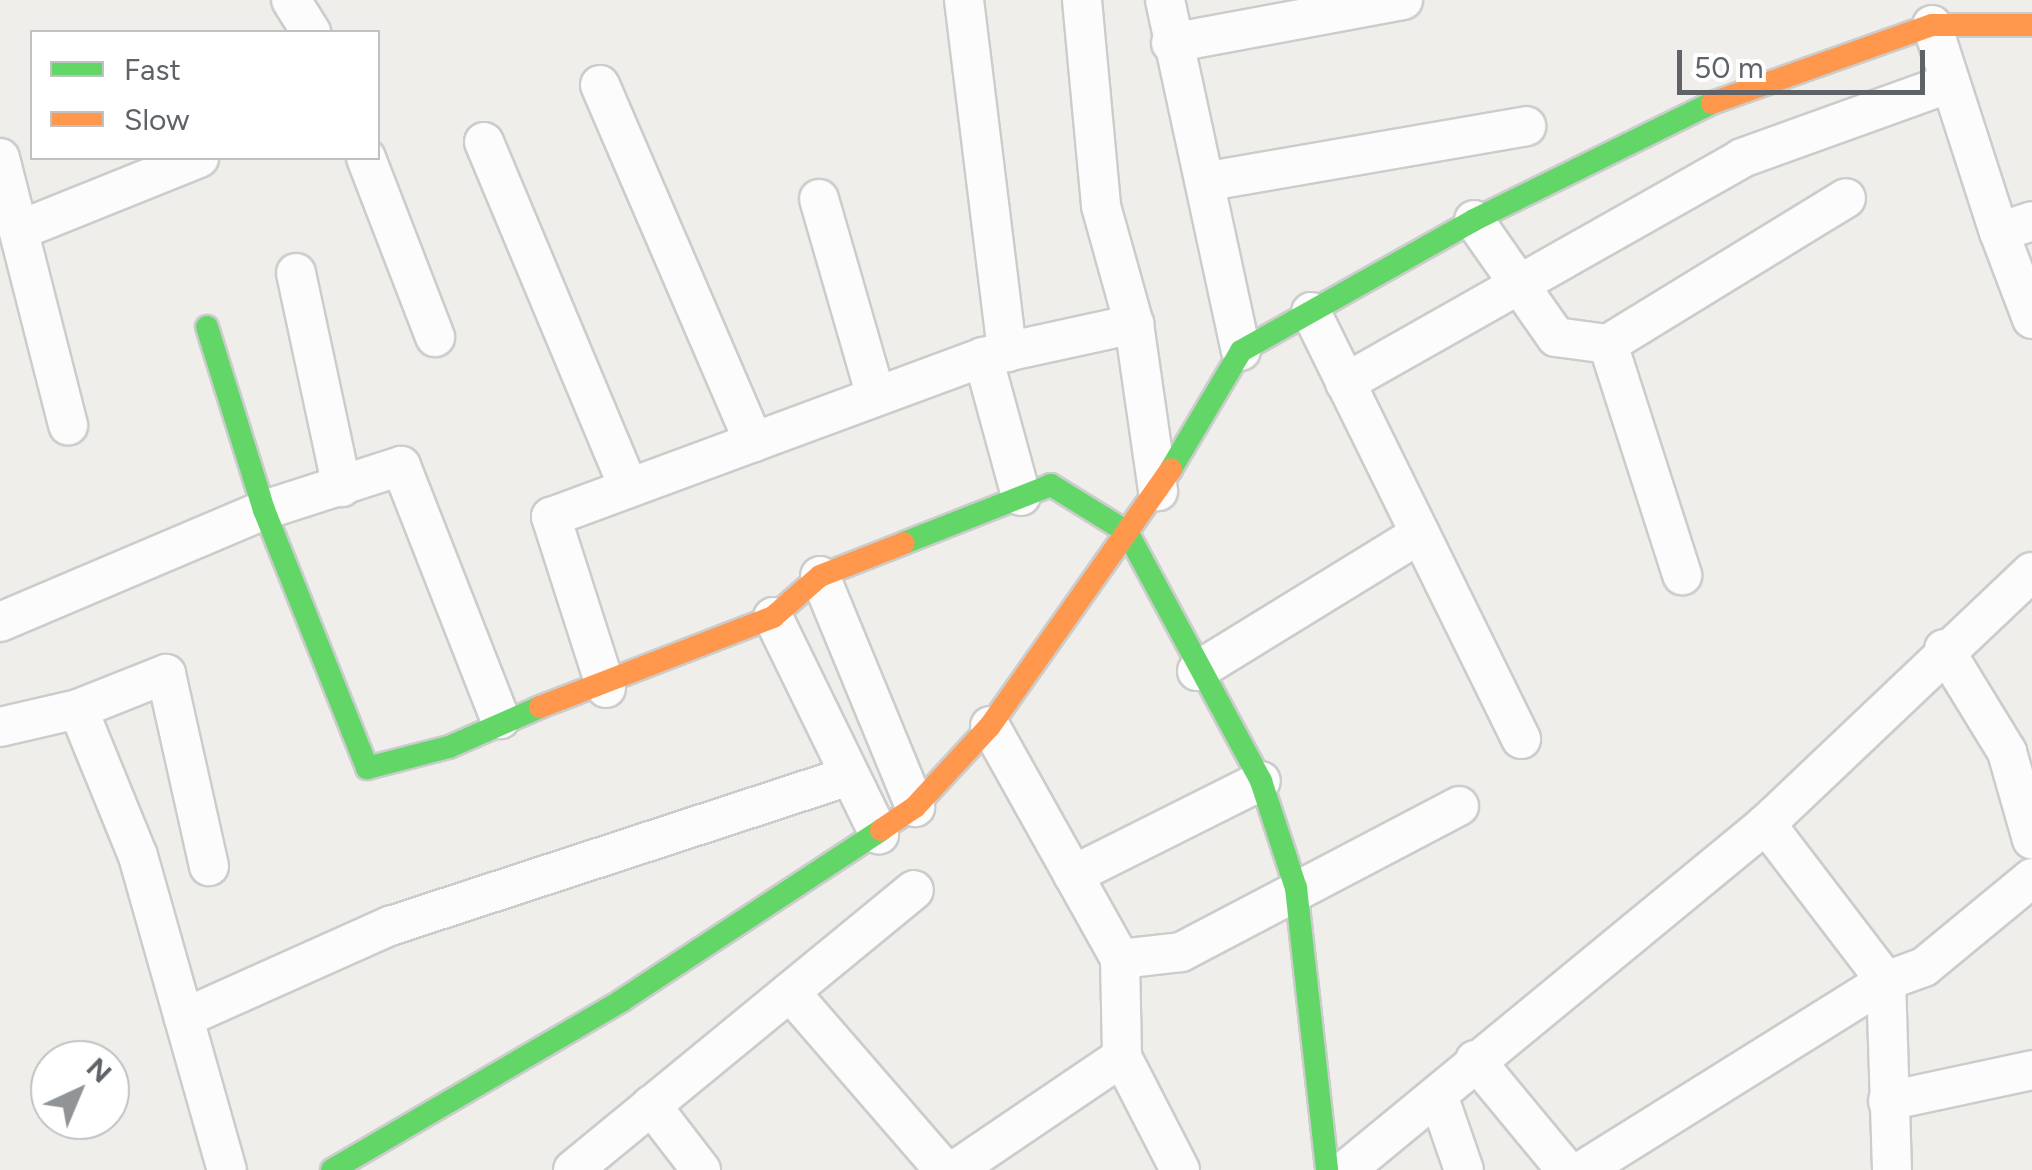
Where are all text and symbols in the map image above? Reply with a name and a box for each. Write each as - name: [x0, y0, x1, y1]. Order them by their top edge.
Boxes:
- legend: [30, 30, 380, 160]
- scale bar: [1682, 30, 1930, 92]
- text: 50 m: [1694, 49, 1763, 86]
- text: Fast: [124, 51, 181, 88]
- text: Slow: [124, 101, 190, 138]
- north arrow: [30, 1040, 130, 1140]
- text: N: [80, 1050, 119, 1090]

